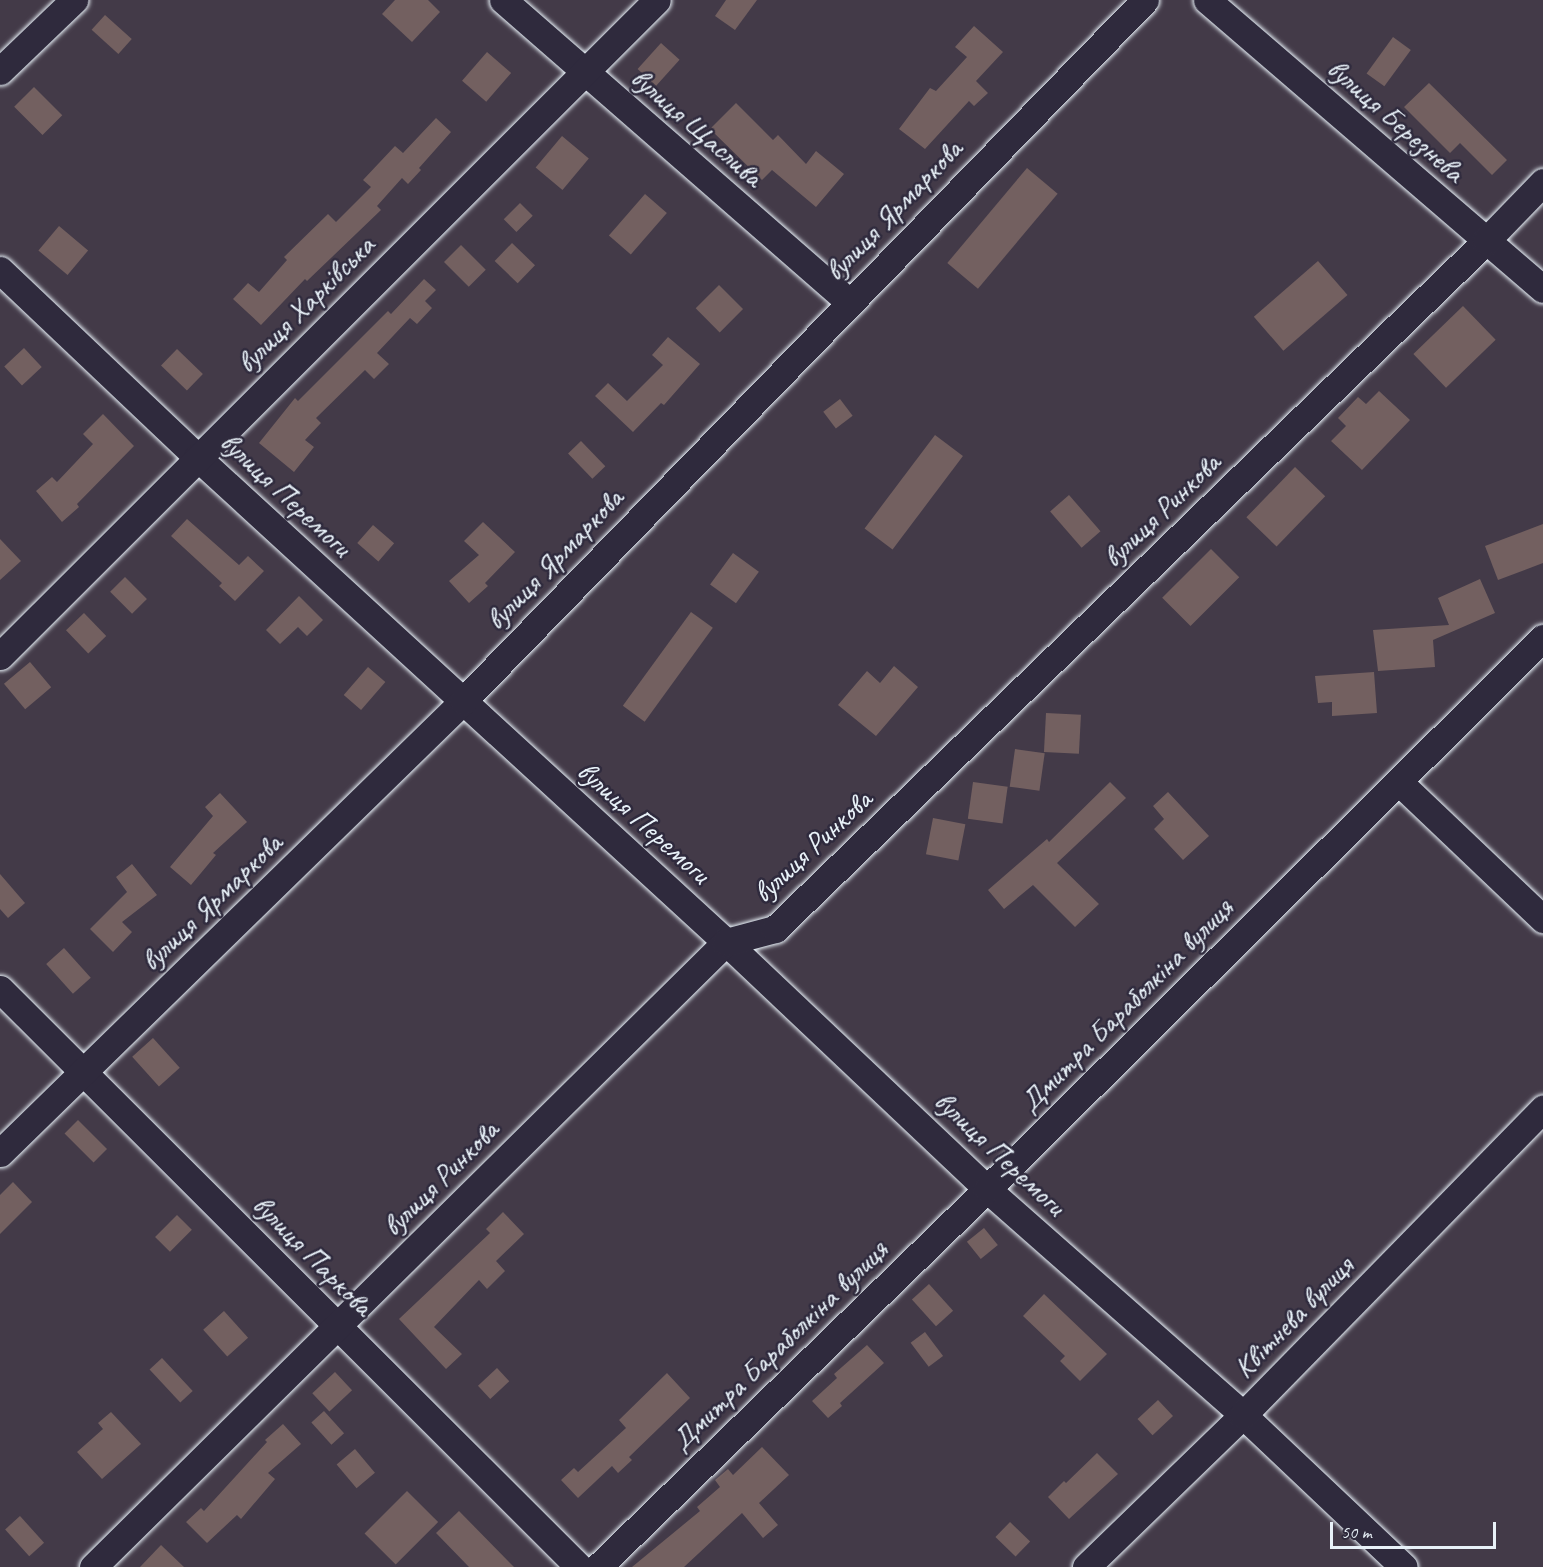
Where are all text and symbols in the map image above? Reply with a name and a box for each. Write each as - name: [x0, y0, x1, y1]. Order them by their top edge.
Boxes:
- street label: вулиця Березнева: [1320, 50, 1472, 190]
- street label: вулиця Щаслива: [623, 60, 771, 194]
- street label: вулиця Ярмаркова: [816, 132, 970, 288]
- street label: вулиця Харківська: [228, 227, 382, 381]
- street label: вулиця Перемоги: [213, 424, 359, 564]
- street label: вулиця Ринкова: [1095, 445, 1227, 575]
- street label: вулиця Ярмаркова: [477, 481, 631, 637]
- street label: вулиця Перемоги: [570, 753, 718, 891]
- street label: вулиця Ринкова: [745, 782, 879, 910]
- street label: вулиця Ярмаркова: [133, 825, 289, 979]
- street label: Дмитра Бараболкіна вулиця: [1011, 890, 1241, 1120]
- street label: вулиця Перемоги: [927, 1083, 1073, 1223]
- street label: вулиця Ринкова: [374, 1112, 506, 1244]
- street label: вулиця Паркова: [245, 1187, 381, 1323]
- street label: Дмитра Бараболкіна вулиця: [663, 1232, 895, 1458]
- street label: Квітнева вулиця: [1225, 1247, 1361, 1387]
- scale bar: [1333, 1510, 1500, 1548]
- text: 50 m: [1341, 1521, 1372, 1543]

